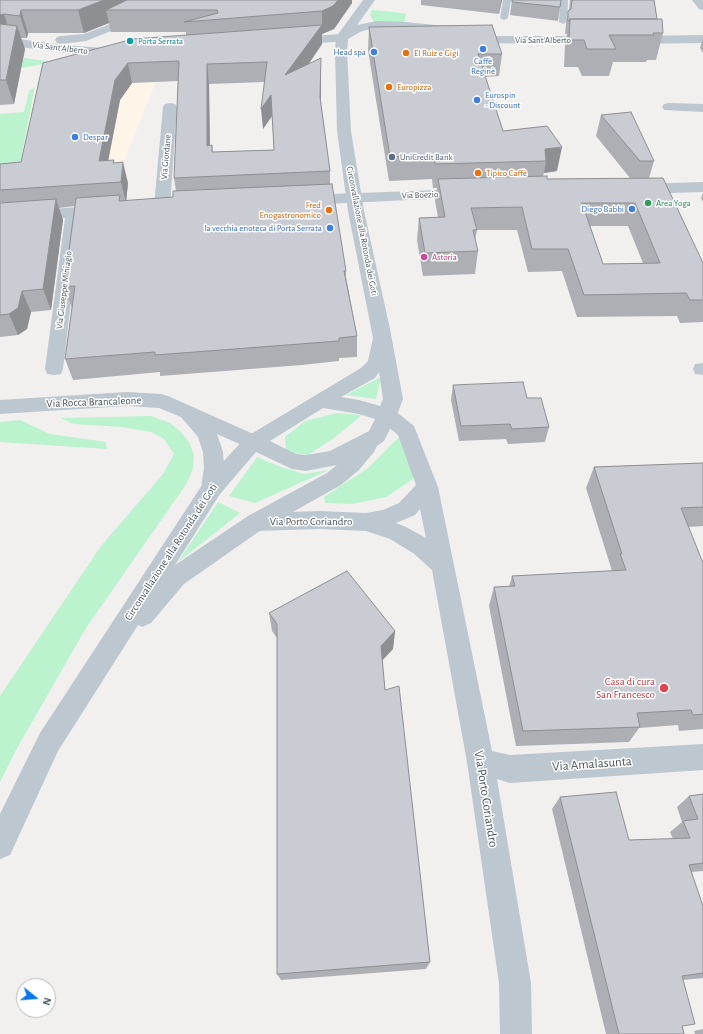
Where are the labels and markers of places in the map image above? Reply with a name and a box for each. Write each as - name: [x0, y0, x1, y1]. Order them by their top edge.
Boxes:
- marker: Porta Serrata: [125, 36, 135, 46]
- place label: Porta Serrata: [138, 36, 183, 46]
- marker: Caffè Reginè: [478, 44, 488, 54]
- place label: Head spa: [334, 47, 366, 57]
- marker: Head spa: [369, 47, 379, 57]
- marker: El Ruiz e Gigi: [401, 48, 411, 58]
- place label: El Ruiz e Gigi: [414, 48, 459, 58]
- place label: Caffè Reginè: [471, 56, 495, 77]
- marker: Europizza: [384, 82, 394, 92]
- place label: Europizza: [397, 82, 431, 92]
- place label: Eurospin - Discount: [485, 90, 520, 111]
- marker: Eurospin - Discount: [472, 95, 482, 105]
- marker: Despar: [70, 132, 80, 142]
- place label: Despar: [83, 132, 108, 142]
- marker: UniCredit Bank: [387, 152, 397, 162]
- place label: UniCredit Bank: [400, 152, 453, 162]
- marker: Tipico Caffè: [473, 168, 483, 178]
- place label: Tipico Caffè: [486, 168, 527, 178]
- marker: Area Yoga: [643, 198, 653, 208]
- place label: Area Yoga: [656, 198, 691, 208]
- place label: Fred Enogastronomico: [260, 200, 321, 221]
- place label: Diego Babbi: [581, 204, 624, 214]
- marker: Diego Babbi: [627, 204, 637, 214]
- marker: Fred Enogastronomico: [324, 205, 334, 215]
- place label: la vecchia enoteca di Porta Serrata: [204, 223, 322, 233]
- marker: la vecchia enoteca di Porta Serrata: [325, 223, 335, 233]
- marker: Astoria: [419, 252, 429, 262]
- place label: Astoria: [432, 252, 457, 262]
- place label: Casa di cura San Francesco: [596, 675, 655, 701]
- marker: Casa di cura San Francesco: [658, 682, 670, 694]

